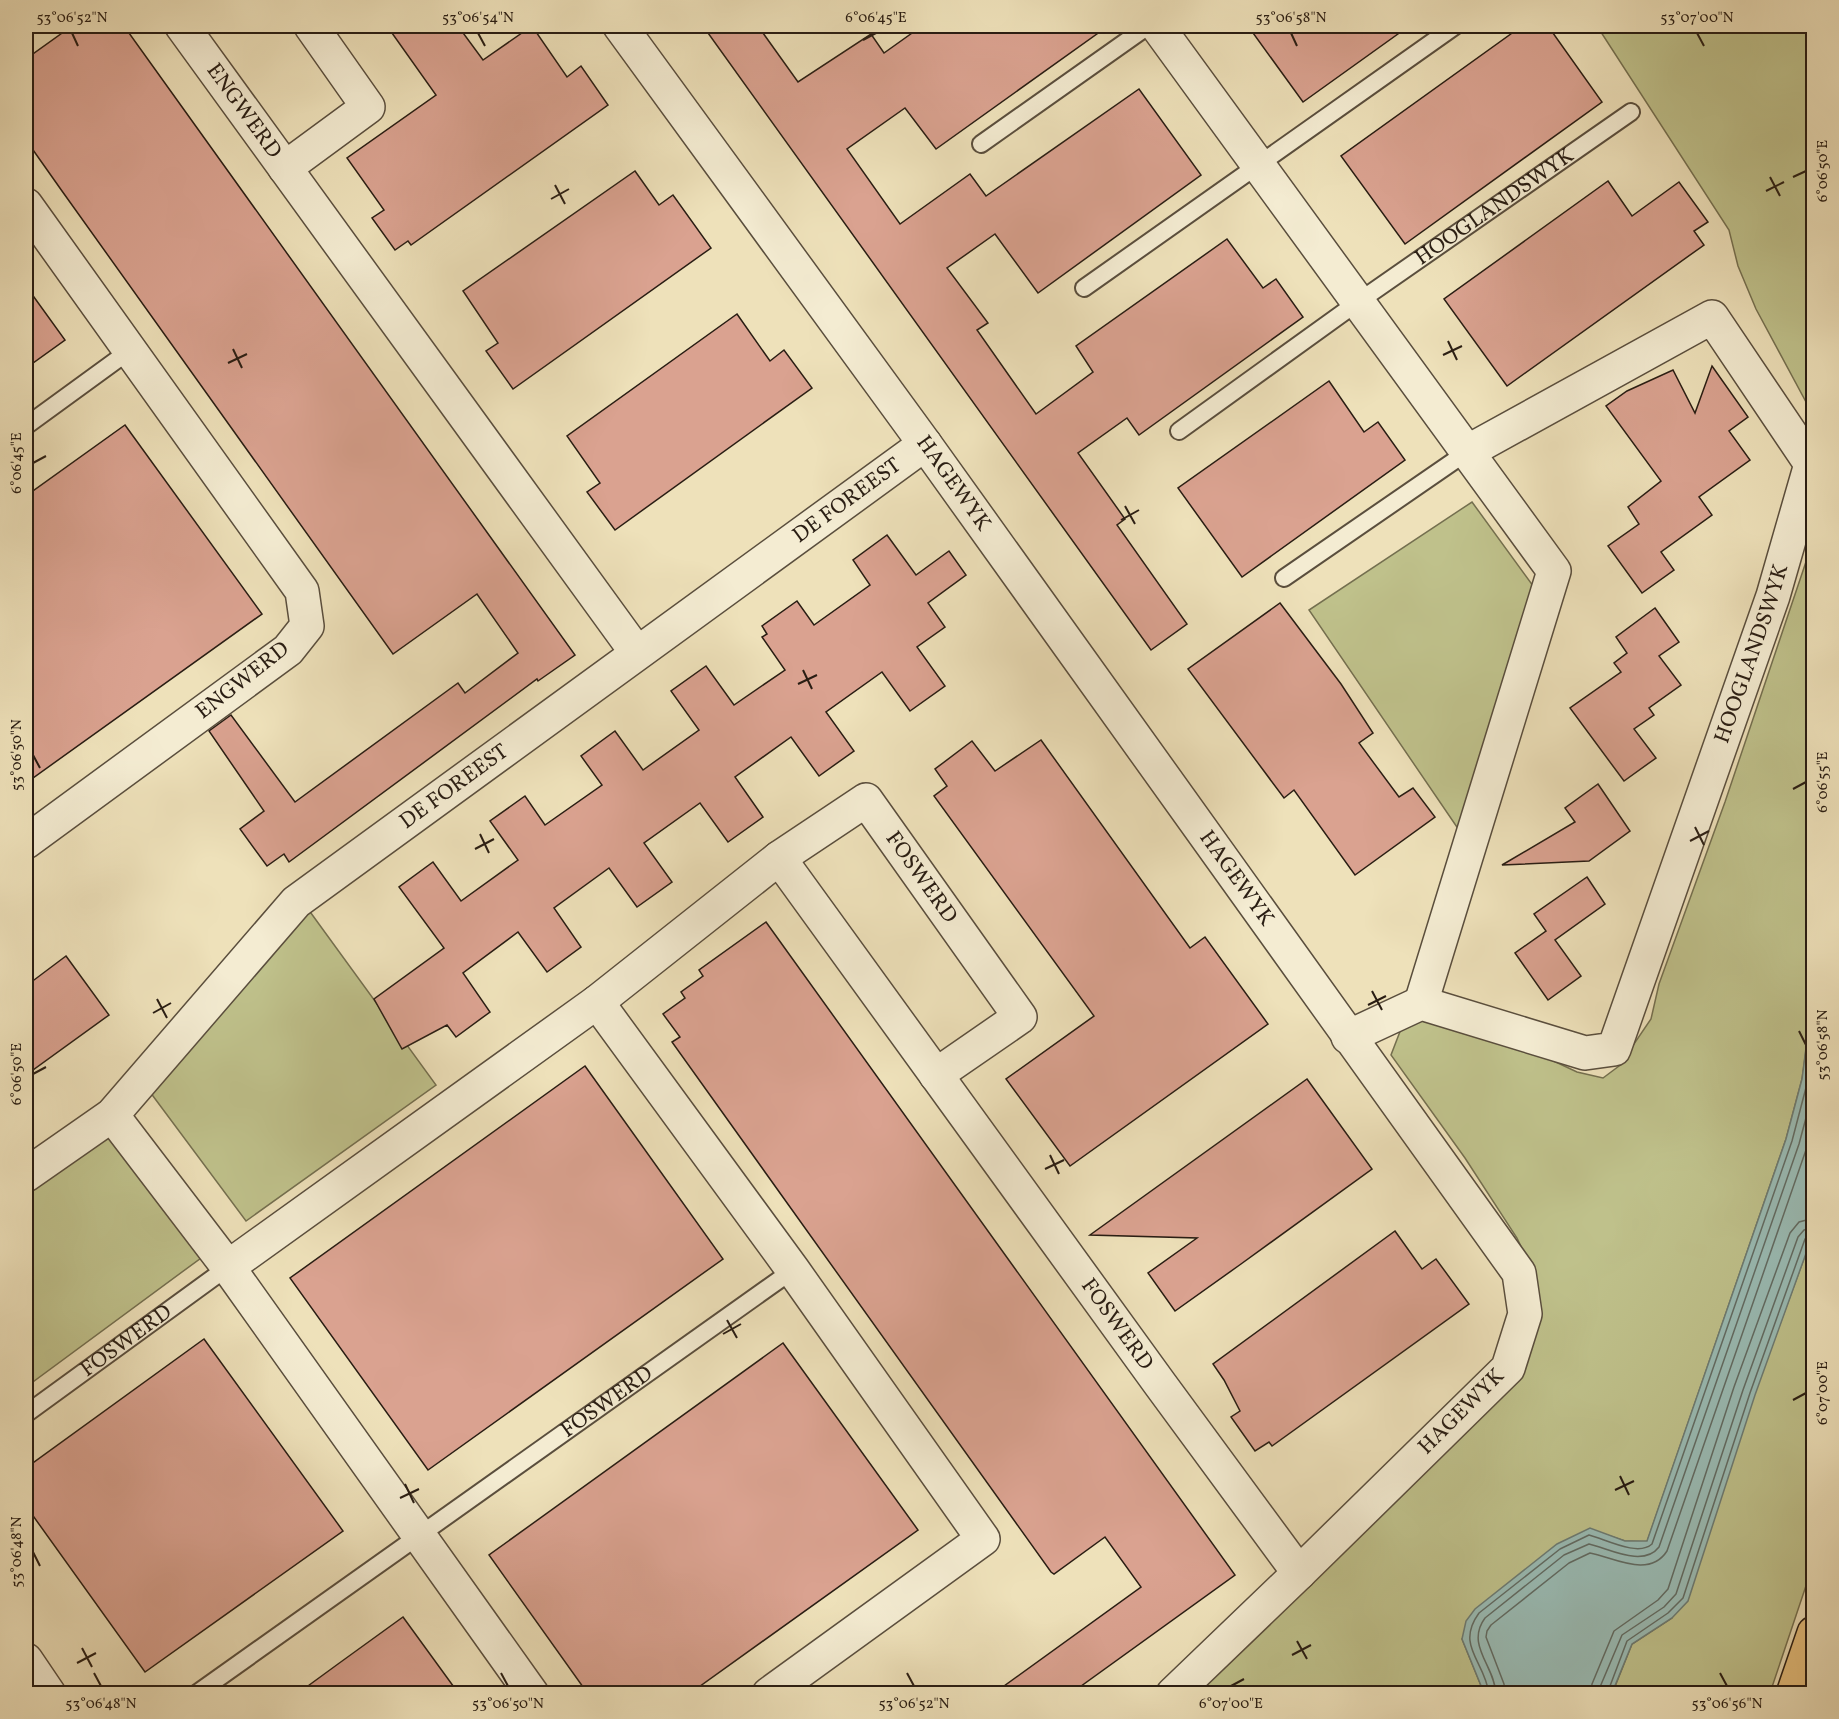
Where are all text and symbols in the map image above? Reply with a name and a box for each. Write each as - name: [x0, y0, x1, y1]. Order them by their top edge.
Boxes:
- text: 53°06'52"N: [36, 8, 108, 29]
- text: 53°06'54"N: [442, 8, 514, 29]
- text: 6°06'45"E: [845, 8, 907, 29]
- text: 53°06'58"N: [1255, 8, 1327, 29]
- text: 53°07'00"N: [1660, 8, 1734, 29]
- street label: ENGWERD: [198, 57, 289, 165]
- text: 6°06'50"E: [1813, 140, 1834, 202]
- street label: HOOGLANDSWYK: [1409, 141, 1580, 273]
- street label: HAGEWYK: [908, 429, 998, 538]
- text: 6°06'45"E: [7, 432, 28, 494]
- street label: DE FOREEST: [786, 451, 908, 551]
- street label: HOOGLANDSWYK: [1707, 560, 1797, 748]
- street label: ENGWERD: [190, 635, 296, 727]
- text: 53°06'50"N: [7, 719, 28, 791]
- street label: DE FOREEST: [393, 737, 515, 837]
- text: 6°06'55"E: [1813, 751, 1834, 813]
- street label: HAGEWYK: [1191, 824, 1281, 933]
- street label: FOSWERD: [878, 825, 965, 930]
- text: 53°06'58"N: [1813, 1009, 1834, 1081]
- text: 6°06'50"E: [7, 1043, 28, 1105]
- street label: FOSWERD: [1073, 1272, 1161, 1377]
- street label: FOSWERD: [74, 1297, 178, 1385]
- street label: FOSWERD: [554, 1359, 659, 1446]
- text: 6°07'00"E: [1813, 1361, 1834, 1425]
- street label: HAGEWYK: [1412, 1362, 1512, 1462]
- text: 53°06'48"N: [7, 1516, 28, 1588]
- text: 53°06'48"N: [65, 1694, 137, 1715]
- text: 53°06'50"N: [472, 1694, 544, 1715]
- text: 53°06'52"N: [878, 1694, 950, 1715]
- text: 6°07'00"E: [1199, 1694, 1263, 1715]
- text: 53°06'56"N: [1691, 1694, 1763, 1715]

